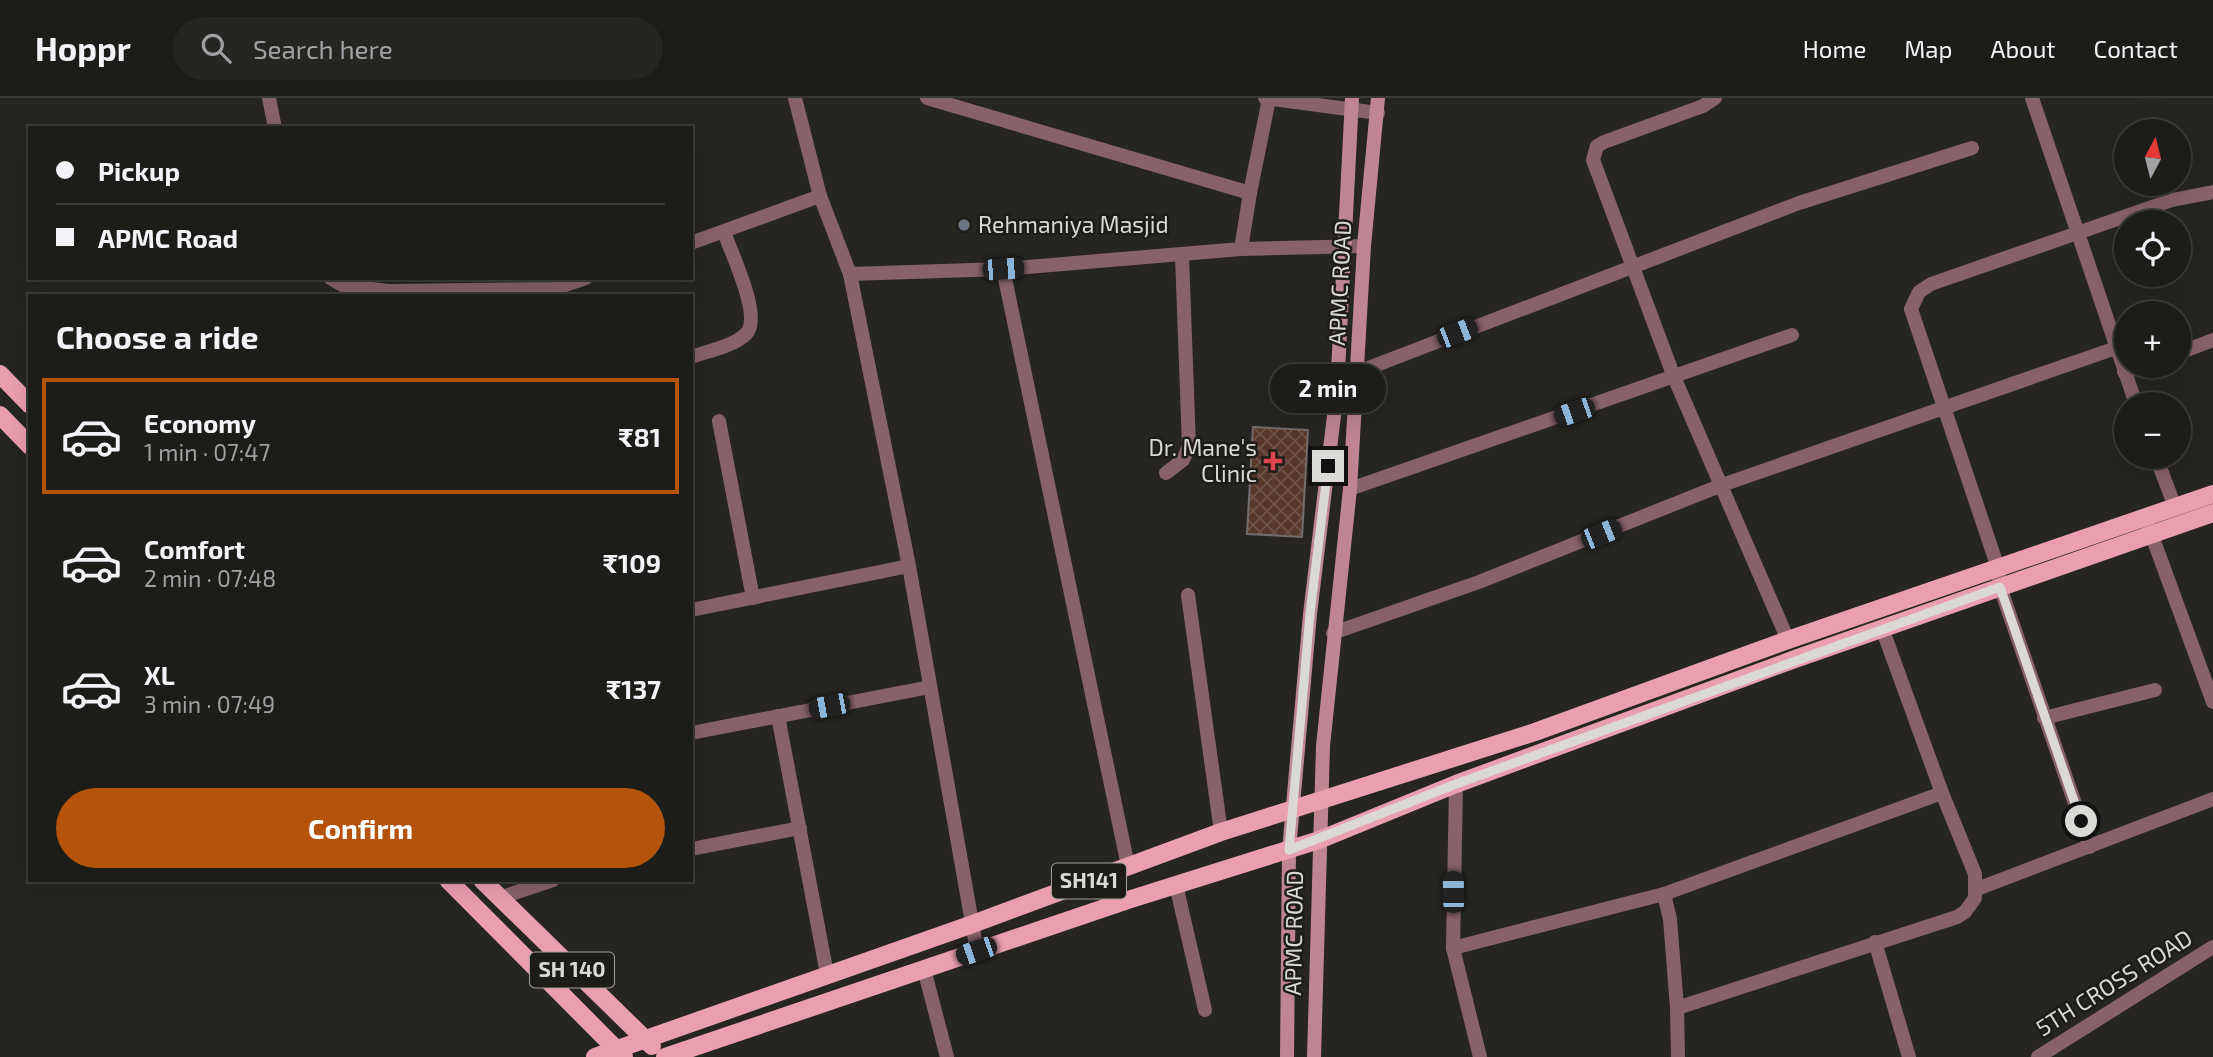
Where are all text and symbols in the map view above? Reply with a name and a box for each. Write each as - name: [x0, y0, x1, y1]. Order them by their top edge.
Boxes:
- search box: [173, 17, 663, 80]
- text: Hoppr: [35, 28, 131, 68]
- icon: search: [197, 29, 235, 67]
- text: Search here: [253, 33, 393, 64]
- text: Home: [1803, 34, 1866, 63]
- text: Map: [1904, 34, 1952, 63]
- text: About: [1990, 34, 2056, 63]
- text: Contact: [2094, 34, 2178, 63]
- north arrow: [2114, 119, 2191, 196]
- map controls: [2114, 119, 2191, 469]
- text: Pickup: [98, 155, 180, 186]
- place label: Rehmaniya Masjid: [978, 210, 1169, 238]
- button: locate: [2114, 210, 2191, 287]
- marker: Rehmaniya Masjid: [956, 217, 972, 233]
- street label: APMC ROAD: [1322, 220, 1356, 346]
- text: APMC Road: [98, 222, 238, 253]
- car: [982, 257, 1025, 281]
- button: +: [2114, 301, 2191, 378]
- car: [1434, 316, 1481, 350]
- text: Choose a ride: [56, 317, 259, 355]
- callout: 2 min: [1270, 364, 1386, 414]
- text: 2 min: [1299, 374, 1357, 402]
- button: −: [2114, 392, 2191, 469]
- car: [1551, 395, 1598, 429]
- icon: car: [60, 405, 123, 468]
- text: Economy: [144, 407, 256, 438]
- text: ₹81: [618, 421, 661, 452]
- place label: Dr. Mane's Clinic: [1149, 433, 1257, 487]
- text: 1 min · 07:47: [144, 438, 270, 466]
- route end: [1312, 450, 1344, 482]
- marker: Dr. Mane's Clinic: [1263, 451, 1283, 471]
- car: [1578, 516, 1625, 552]
- icon: car: [60, 531, 123, 594]
- text: Comfort: [144, 533, 245, 564]
- text: ₹109: [603, 547, 661, 578]
- text: 2 min · 07:48: [144, 564, 276, 592]
- icon: car: [60, 657, 123, 720]
- text: XL: [144, 659, 175, 690]
- text: ₹137: [606, 673, 661, 704]
- text: 3 min · 07:49: [144, 690, 275, 718]
- car: [807, 692, 852, 720]
- button: Confirm: [56, 788, 665, 868]
- route start: [2065, 805, 2097, 837]
- road number: SH141: [1052, 864, 1126, 898]
- street label: APMC ROAD: [1278, 870, 1308, 996]
- car: [1443, 871, 1464, 913]
- street label: 5TH CROSS ROAD: [2030, 923, 2197, 1041]
- car: [953, 934, 1000, 968]
- road number: SH 140: [530, 952, 614, 988]

